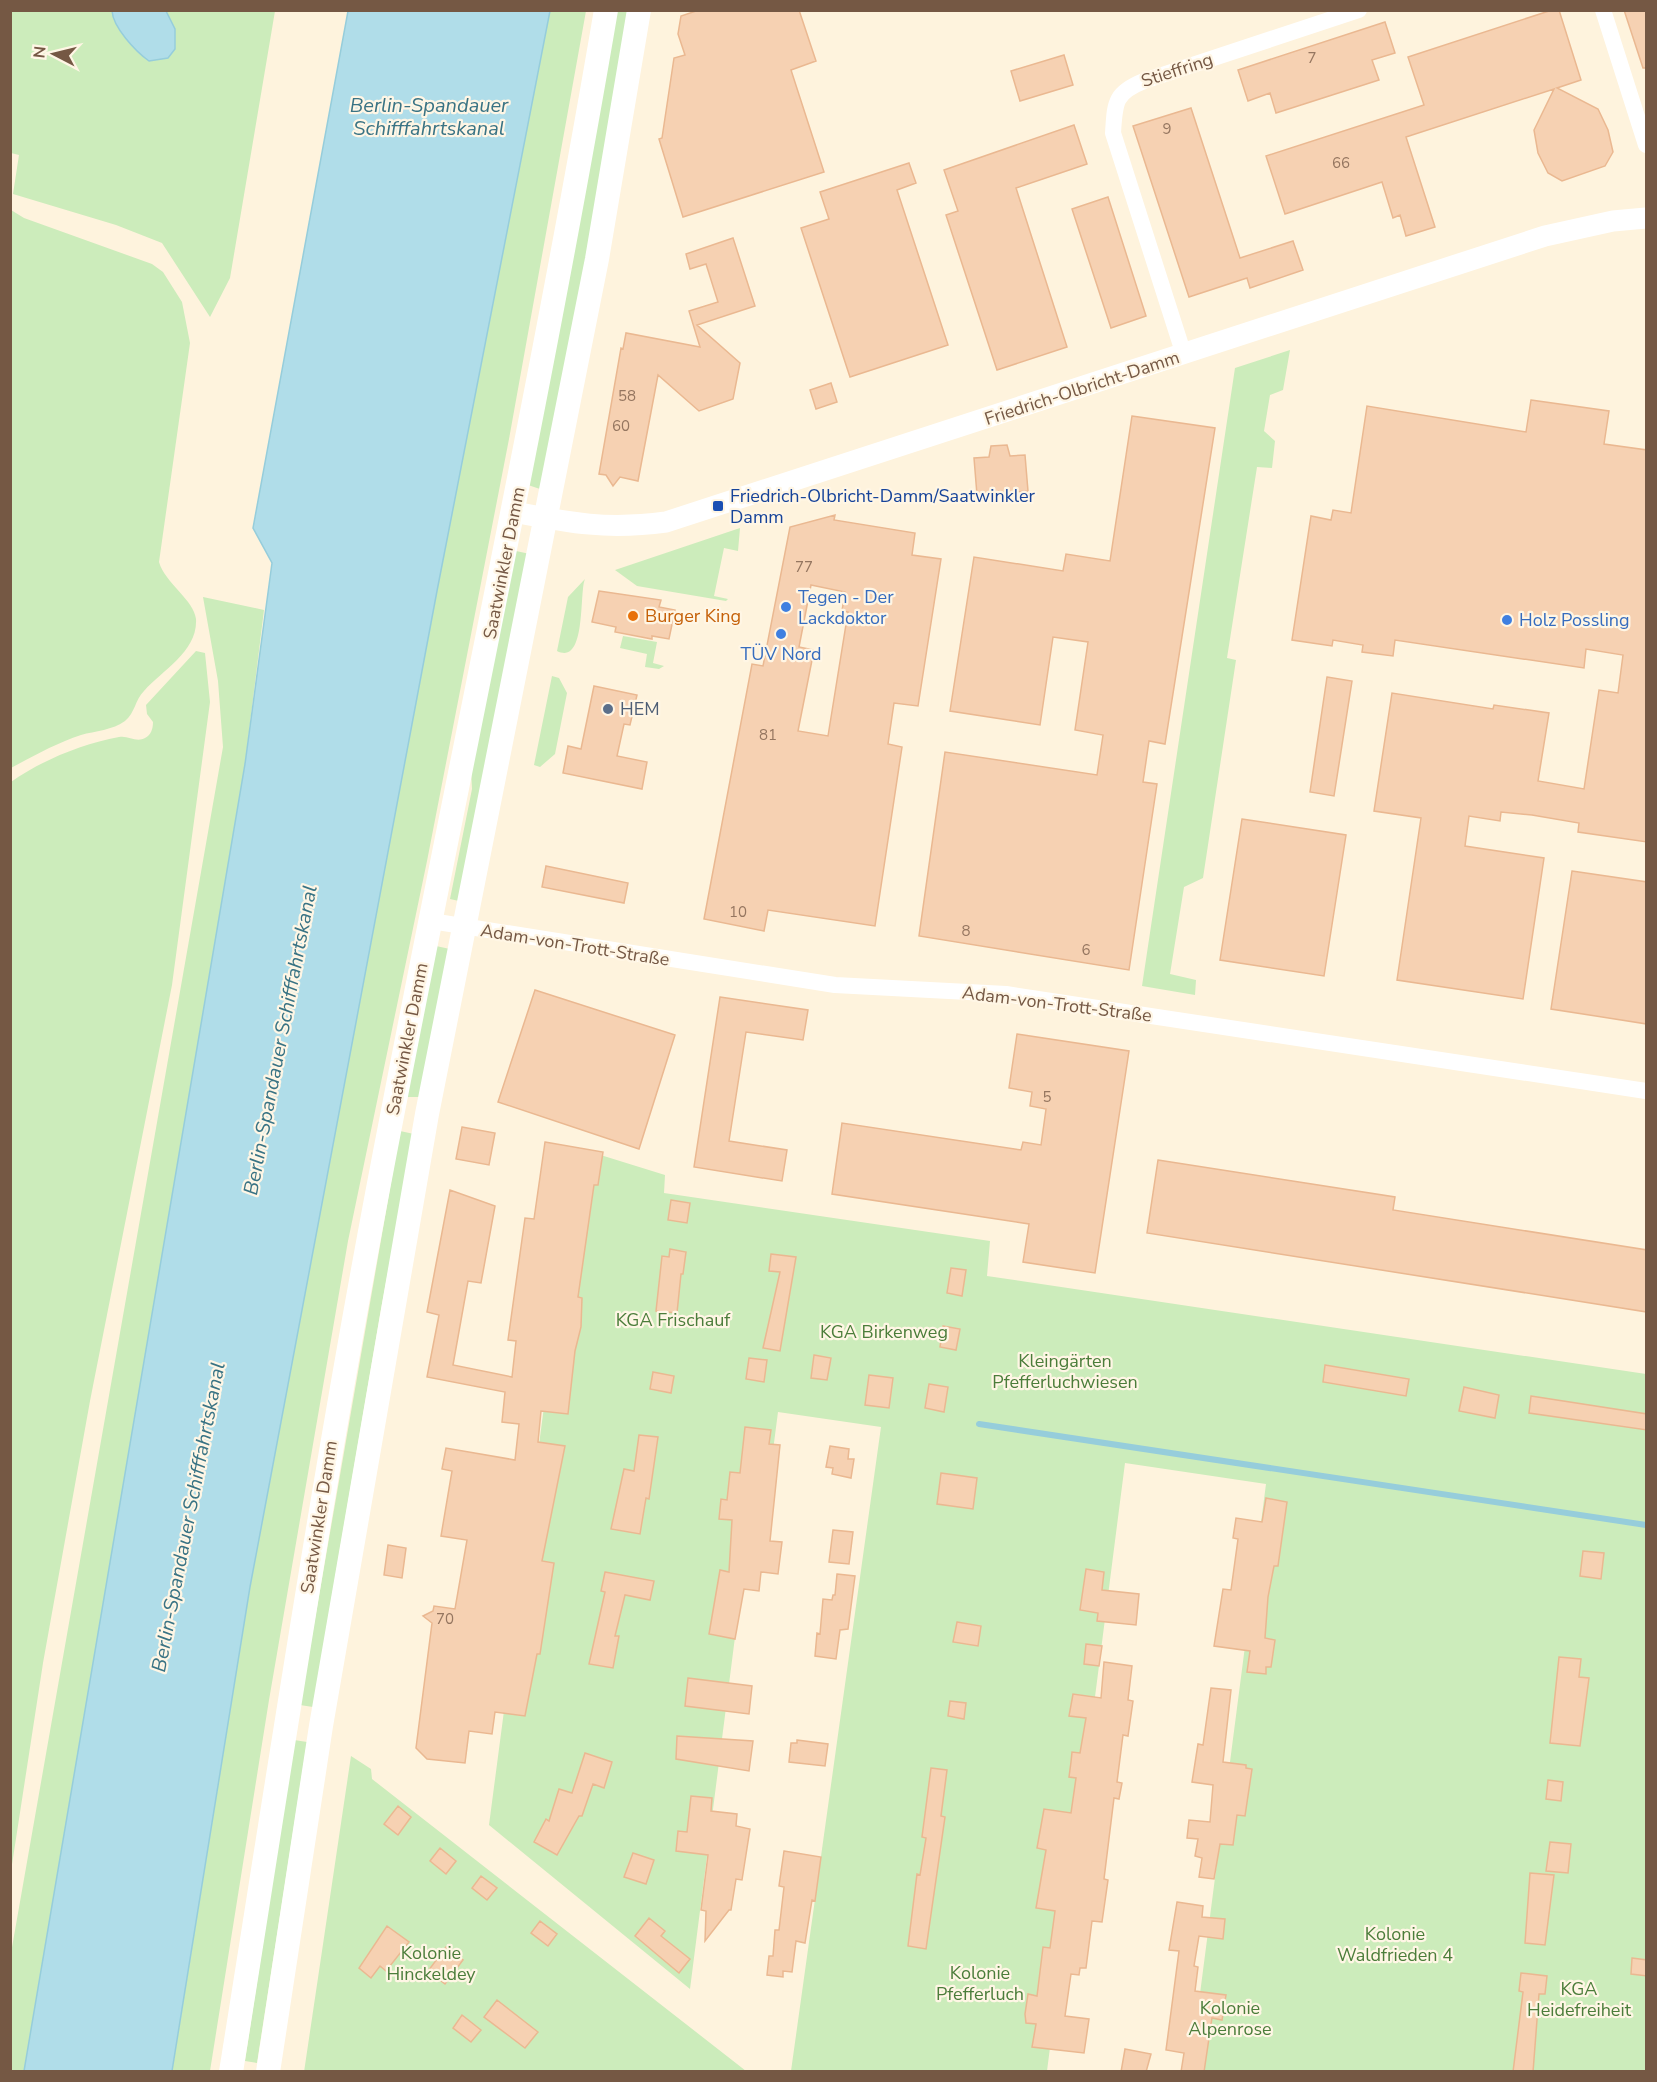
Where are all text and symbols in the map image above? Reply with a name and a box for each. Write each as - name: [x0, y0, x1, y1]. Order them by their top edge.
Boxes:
- north arrow: [24, 24, 84, 84]
- text: N: [28, 45, 52, 60]
- street label: Stieffring: [1138, 47, 1216, 93]
- house number: 7: [1307, 48, 1317, 68]
- water label: Berlin-Spandauer Schifffahrtskanal: [350, 92, 509, 142]
- house number: 9: [1162, 119, 1172, 139]
- house number: 66: [1332, 153, 1350, 173]
- street label: Friedrich-Olbricht-Damm: [982, 345, 1182, 431]
- house number: 58: [618, 386, 636, 406]
- house number: 60: [612, 416, 630, 436]
- place label: Friedrich-Olbricht-Damm/Saatwinkler Damm: [730, 484, 1035, 529]
- street label: Saatwinkler Damm: [477, 485, 531, 641]
- marker: Friedrich-Olbricht-Damm/Saatwinkler Damm: [711, 499, 725, 513]
- house number: 77: [795, 557, 813, 577]
- place label: Tegen - Der Lackdoktor: [798, 585, 894, 630]
- marker: Tegen - Der Lackdoktor: [779, 600, 793, 614]
- place label: Burger King: [645, 604, 741, 628]
- place label: Holz Possling: [1519, 608, 1630, 632]
- marker: Burger King: [626, 609, 640, 623]
- marker: Holz Possling: [1500, 613, 1514, 627]
- marker: TÜV Nord: [774, 627, 788, 641]
- place label: TÜV Nord: [740, 642, 822, 666]
- place label: HEM: [620, 697, 660, 721]
- marker: HEM: [601, 702, 615, 716]
- house number: 81: [759, 725, 777, 745]
- water label: Berlin-Spandauer Schifffahrtskanal: [237, 883, 324, 1197]
- house number: 10: [729, 902, 747, 922]
- street label: Adam-von-Trott-Straße: [479, 918, 671, 972]
- house number: 8: [961, 921, 971, 941]
- house number: 6: [1081, 940, 1091, 960]
- street label: Saatwinkler Damm: [380, 961, 434, 1117]
- street label: Adam-von-Trott-Straße: [961, 980, 1153, 1028]
- house number: 5: [1042, 1087, 1052, 1107]
- park label: KGA Frischauf: [616, 1308, 731, 1332]
- park label: KGA Birkenweg: [820, 1320, 948, 1344]
- park label: Kleingärten Pfefferluchwiesen: [992, 1349, 1138, 1394]
- water label: Berlin-Spandauer Schifffahrtskanal: [145, 1360, 232, 1674]
- street label: Saatwinkler Damm: [295, 1439, 343, 1595]
- house number: 70: [436, 1609, 454, 1629]
- park label: Kolonie Waldfrieden 4: [1337, 1922, 1453, 1967]
- park label: Kolonie Hinckeldey: [386, 1941, 476, 1986]
- park label: Kolonie Pfefferluch: [936, 1961, 1024, 2006]
- park label: KGA Heidefreiheit: [1527, 1977, 1632, 2022]
- park label: Kolonie Alpenrose: [1188, 1996, 1272, 2041]

